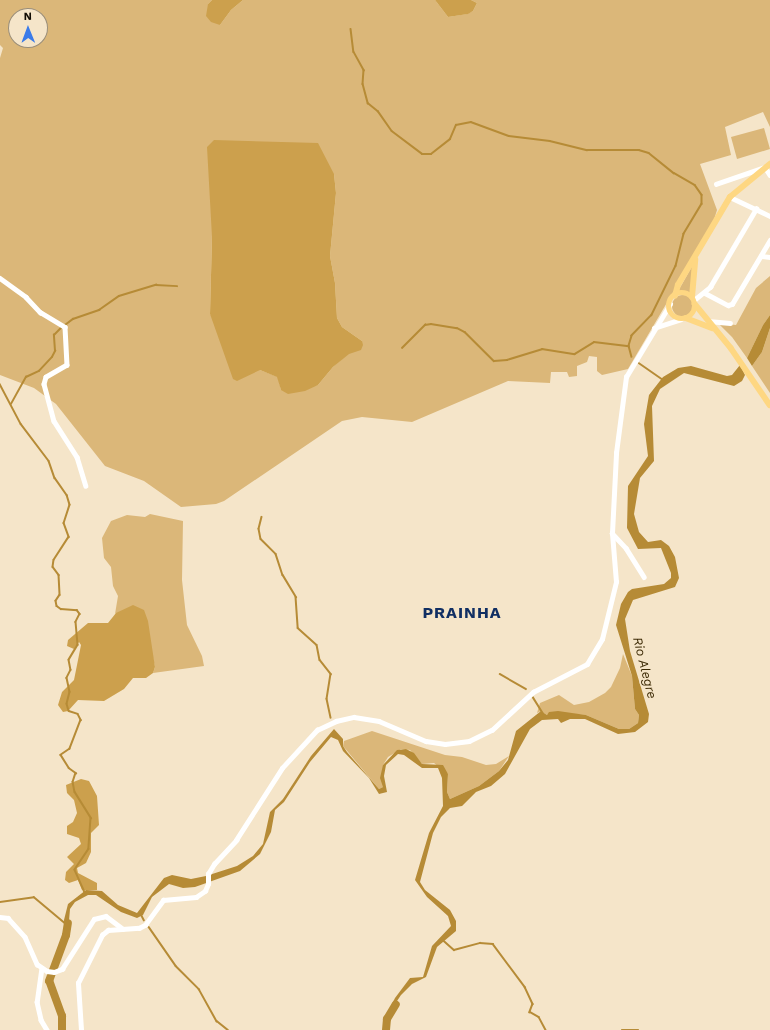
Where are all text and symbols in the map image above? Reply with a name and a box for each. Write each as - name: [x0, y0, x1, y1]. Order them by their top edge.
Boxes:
- north arrow: [8, 8, 48, 48]
- text: N: [24, 10, 32, 23]
- district label: PRAINHA: [422, 603, 502, 623]
- water label: Rio Alegre: [629, 635, 659, 701]

